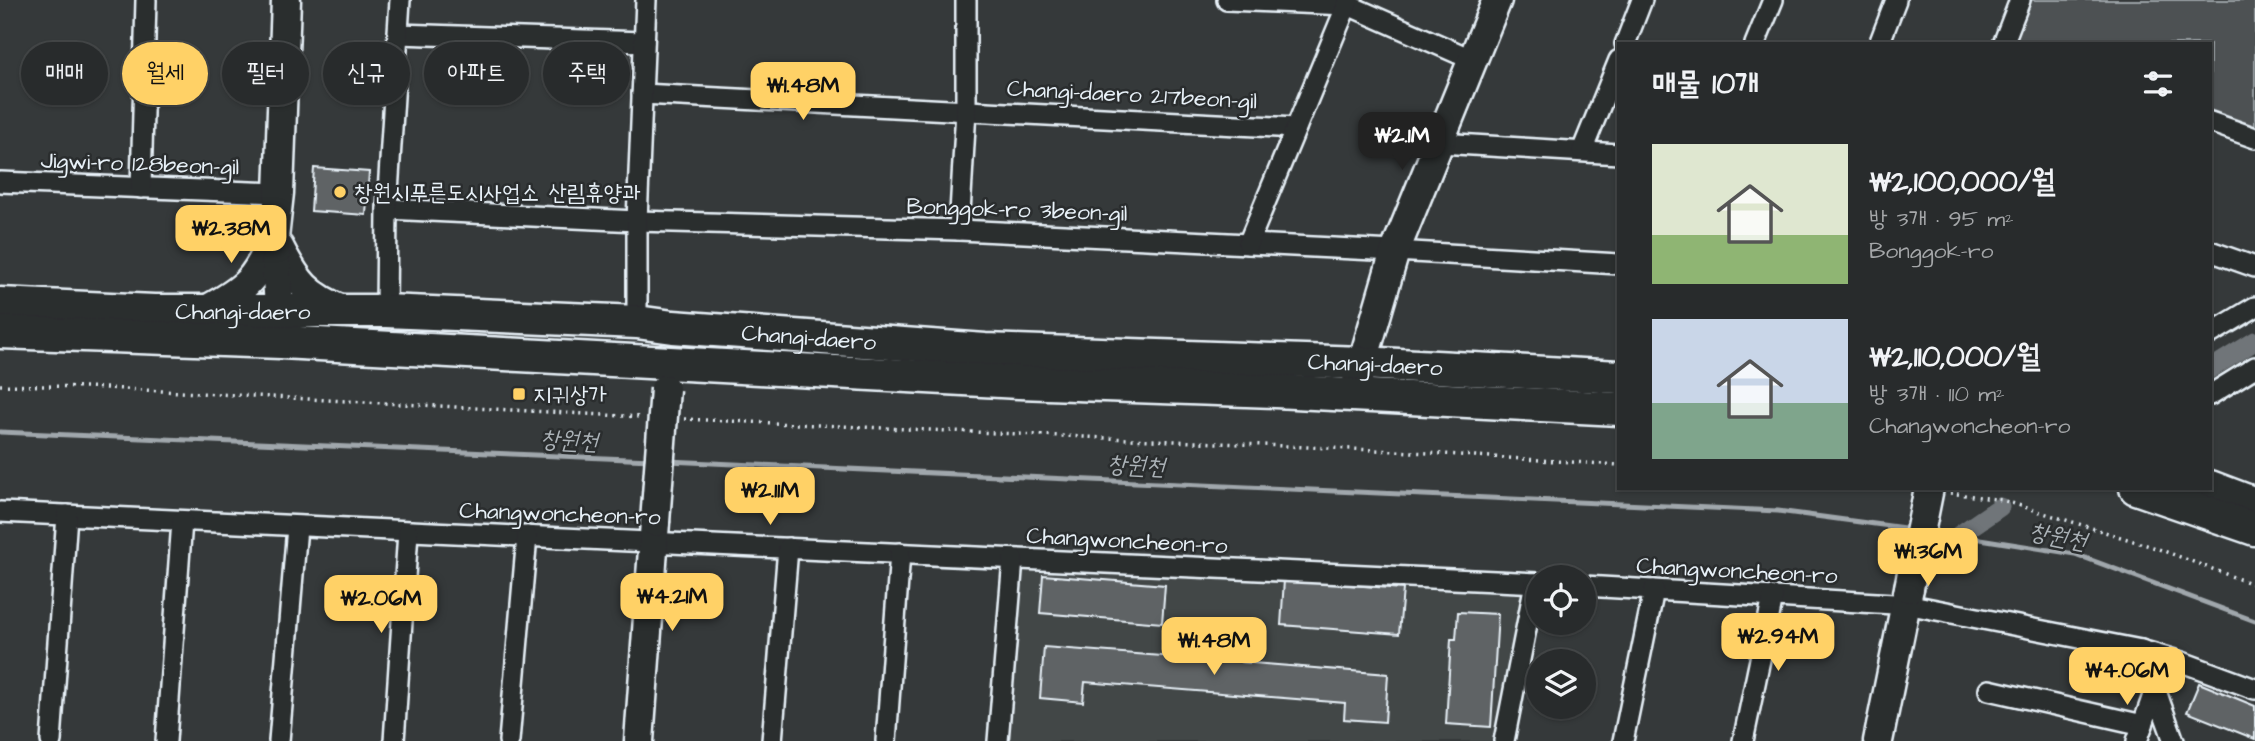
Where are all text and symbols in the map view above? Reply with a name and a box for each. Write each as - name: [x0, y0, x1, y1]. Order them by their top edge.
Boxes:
- chip: 매매: [21, 42, 108, 105]
- chip: 월세: [122, 42, 208, 105]
- chip: 필터: [222, 42, 309, 105]
- chip: 신규: [323, 42, 410, 105]
- chip: 아파트: [424, 42, 529, 105]
- chip: 주택: [543, 42, 630, 105]
- pin: ₩1.48M: [746, 62, 860, 122]
- text: 매물 10개: [1652, 63, 1759, 105]
- icon: filters: [2139, 65, 2177, 103]
- text: ₩1.48M: [767, 69, 839, 101]
- street label: Changi-daero 217beon-gil: [1006, 72, 1258, 119]
- pin: ₩2.1M: [1353, 113, 1451, 172]
- text: ₩2.1M: [1374, 119, 1430, 151]
- street label: Jigwi-ro 128beon-gil: [40, 145, 240, 184]
- text: ₩2,100,000/월: [1869, 161, 2055, 203]
- icon: home: [1708, 172, 1792, 256]
- place label: 창원시푸른도시사업소 산림휴양과: [354, 177, 641, 209]
- marker: 창원시푸른도시사업소 산림휴양과: [332, 184, 348, 200]
- street label: Bonggok-ro 3beon-gil: [906, 190, 1128, 231]
- text: 방 3개 · 95 m²: [1869, 203, 2014, 235]
- pin: ₩2.38M: [174, 205, 288, 265]
- text: ₩2.38M: [191, 212, 271, 244]
- text: Bonggok-ro: [1869, 235, 1993, 267]
- street label: Changi-daero: [175, 296, 310, 329]
- street label: Changi-daero: [740, 317, 877, 359]
- text: ₩2,110,000/월: [1869, 336, 2040, 378]
- street label: Changi-daero: [1307, 346, 1443, 384]
- icon: home: [1708, 347, 1792, 431]
- text: 방 3개 · 110 m²: [1869, 378, 2005, 410]
- place label: 지귀상가: [533, 379, 607, 411]
- marker: 지귀상가: [511, 386, 527, 402]
- text: Changwoncheon-ro: [1869, 410, 2070, 442]
- water label: 창원천: [539, 423, 601, 460]
- water label: 창원천: [1106, 448, 1168, 485]
- pin: ₩2.11M: [713, 468, 827, 527]
- text: ₩2.11M: [741, 474, 799, 506]
- street label: Changwoncheon-ro: [459, 494, 661, 535]
- water label: 창원천: [2026, 515, 2092, 560]
- street label: Changwoncheon-ro: [1026, 520, 1228, 563]
- pin: ₩1.36M: [1871, 528, 1985, 588]
- text: ₩1.36M: [1894, 535, 1962, 567]
- street label: Changwoncheon-ro: [1636, 550, 1838, 593]
- map controls: [1526, 565, 1596, 719]
- button: locate: [1526, 565, 1596, 635]
- pin: ₩4.21M: [615, 574, 729, 633]
- pin: ₩2.06M: [324, 576, 438, 635]
- text: ₩4.21M: [636, 580, 708, 612]
- text: ₩2.06M: [340, 582, 422, 614]
- pin: ₩2.94M: [1721, 614, 1835, 673]
- pin: ₩1.48M: [1157, 618, 1271, 677]
- text: ₩2.94M: [1737, 620, 1819, 652]
- text: ₩1.48M: [1178, 624, 1250, 656]
- pin: ₩4.06M: [2070, 648, 2184, 707]
- button: layers: [1526, 649, 1596, 719]
- text: ₩4.06M: [2085, 654, 2169, 686]

